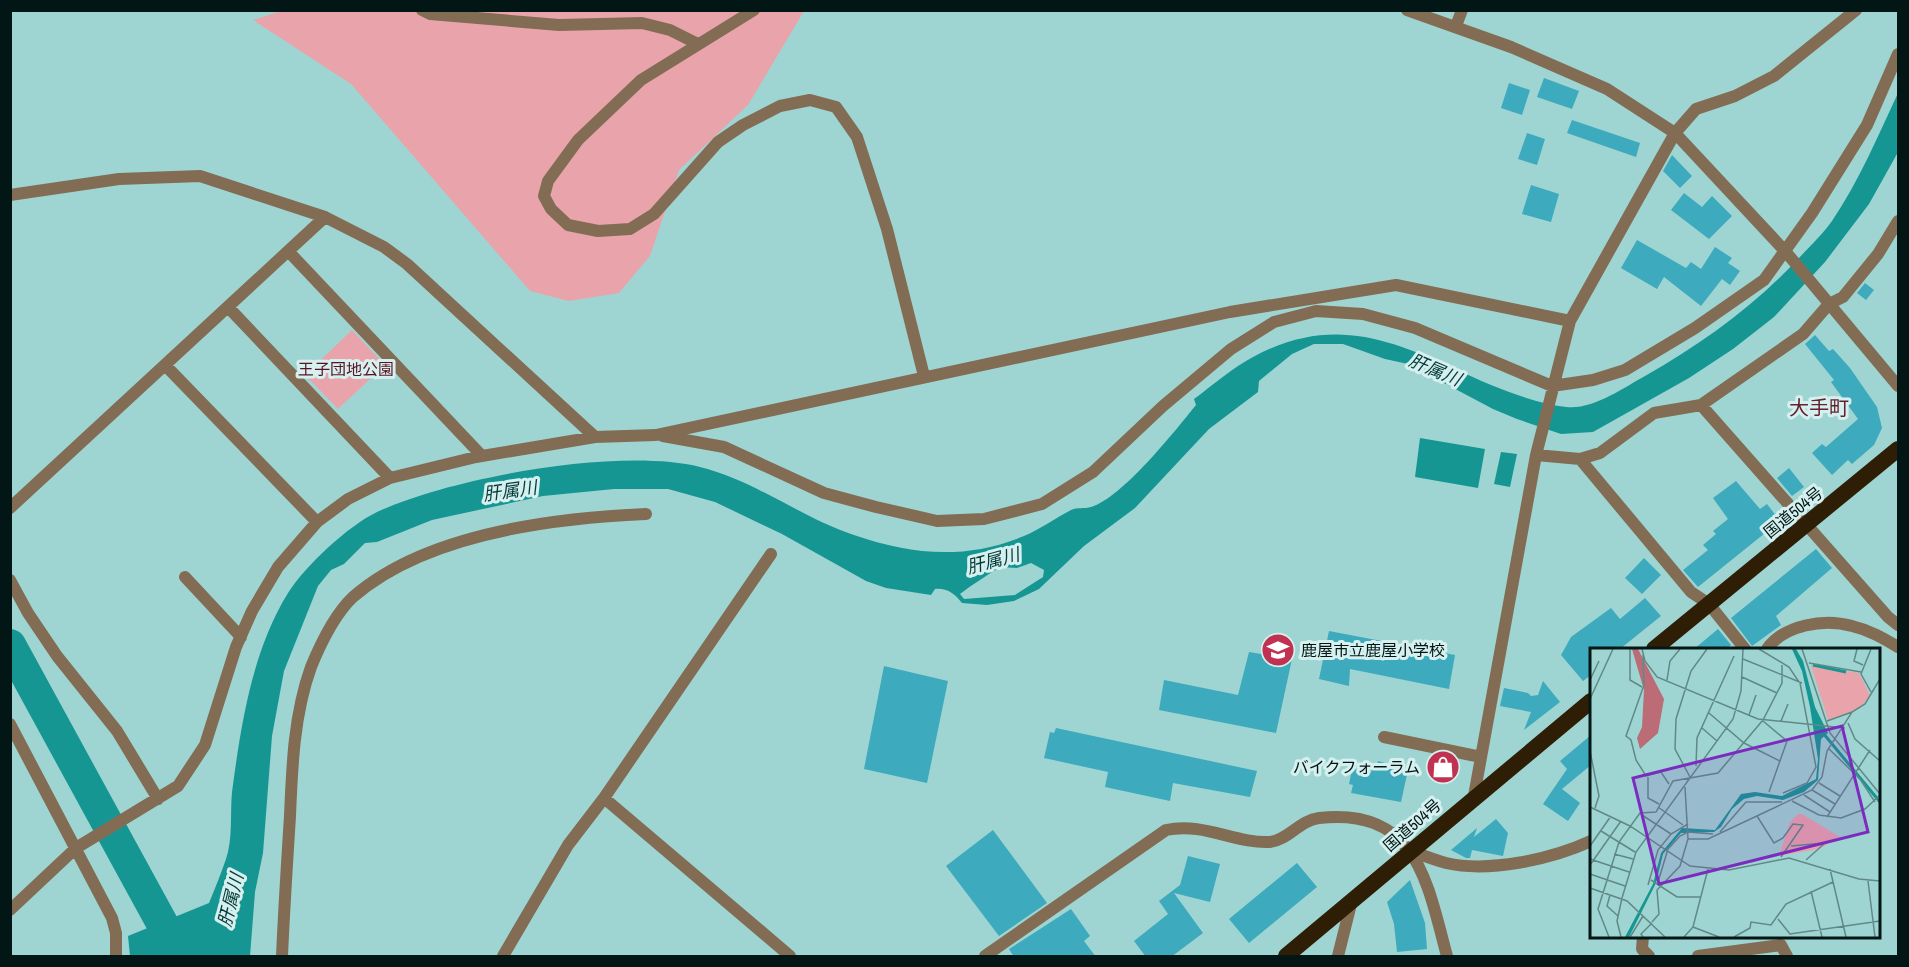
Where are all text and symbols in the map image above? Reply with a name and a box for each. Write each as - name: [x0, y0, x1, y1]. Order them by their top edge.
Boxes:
- water label: 肝属川: [1405, 347, 1467, 392]
- park label: 王子団地公園: [298, 358, 394, 380]
- district label: 大手町: [1789, 394, 1849, 421]
- water label: 肝属川: [481, 474, 540, 507]
- street label: 国道504号: [1759, 481, 1827, 543]
- water label: 肝属川: [964, 541, 1024, 580]
- school or university icon: 鹿屋市立鹿屋小学校: [1260, 632, 1296, 668]
- place label: 鹿屋市立鹿屋小学校: [1301, 639, 1445, 661]
- inset map: [1590, 648, 1879, 937]
- shop icon: バイクフォーラム: [1425, 749, 1461, 785]
- place label: バイクフォーラム: [1293, 756, 1420, 778]
- street label: 国道504号: [1378, 794, 1446, 856]
- water label: 肝属川: [212, 869, 250, 929]

